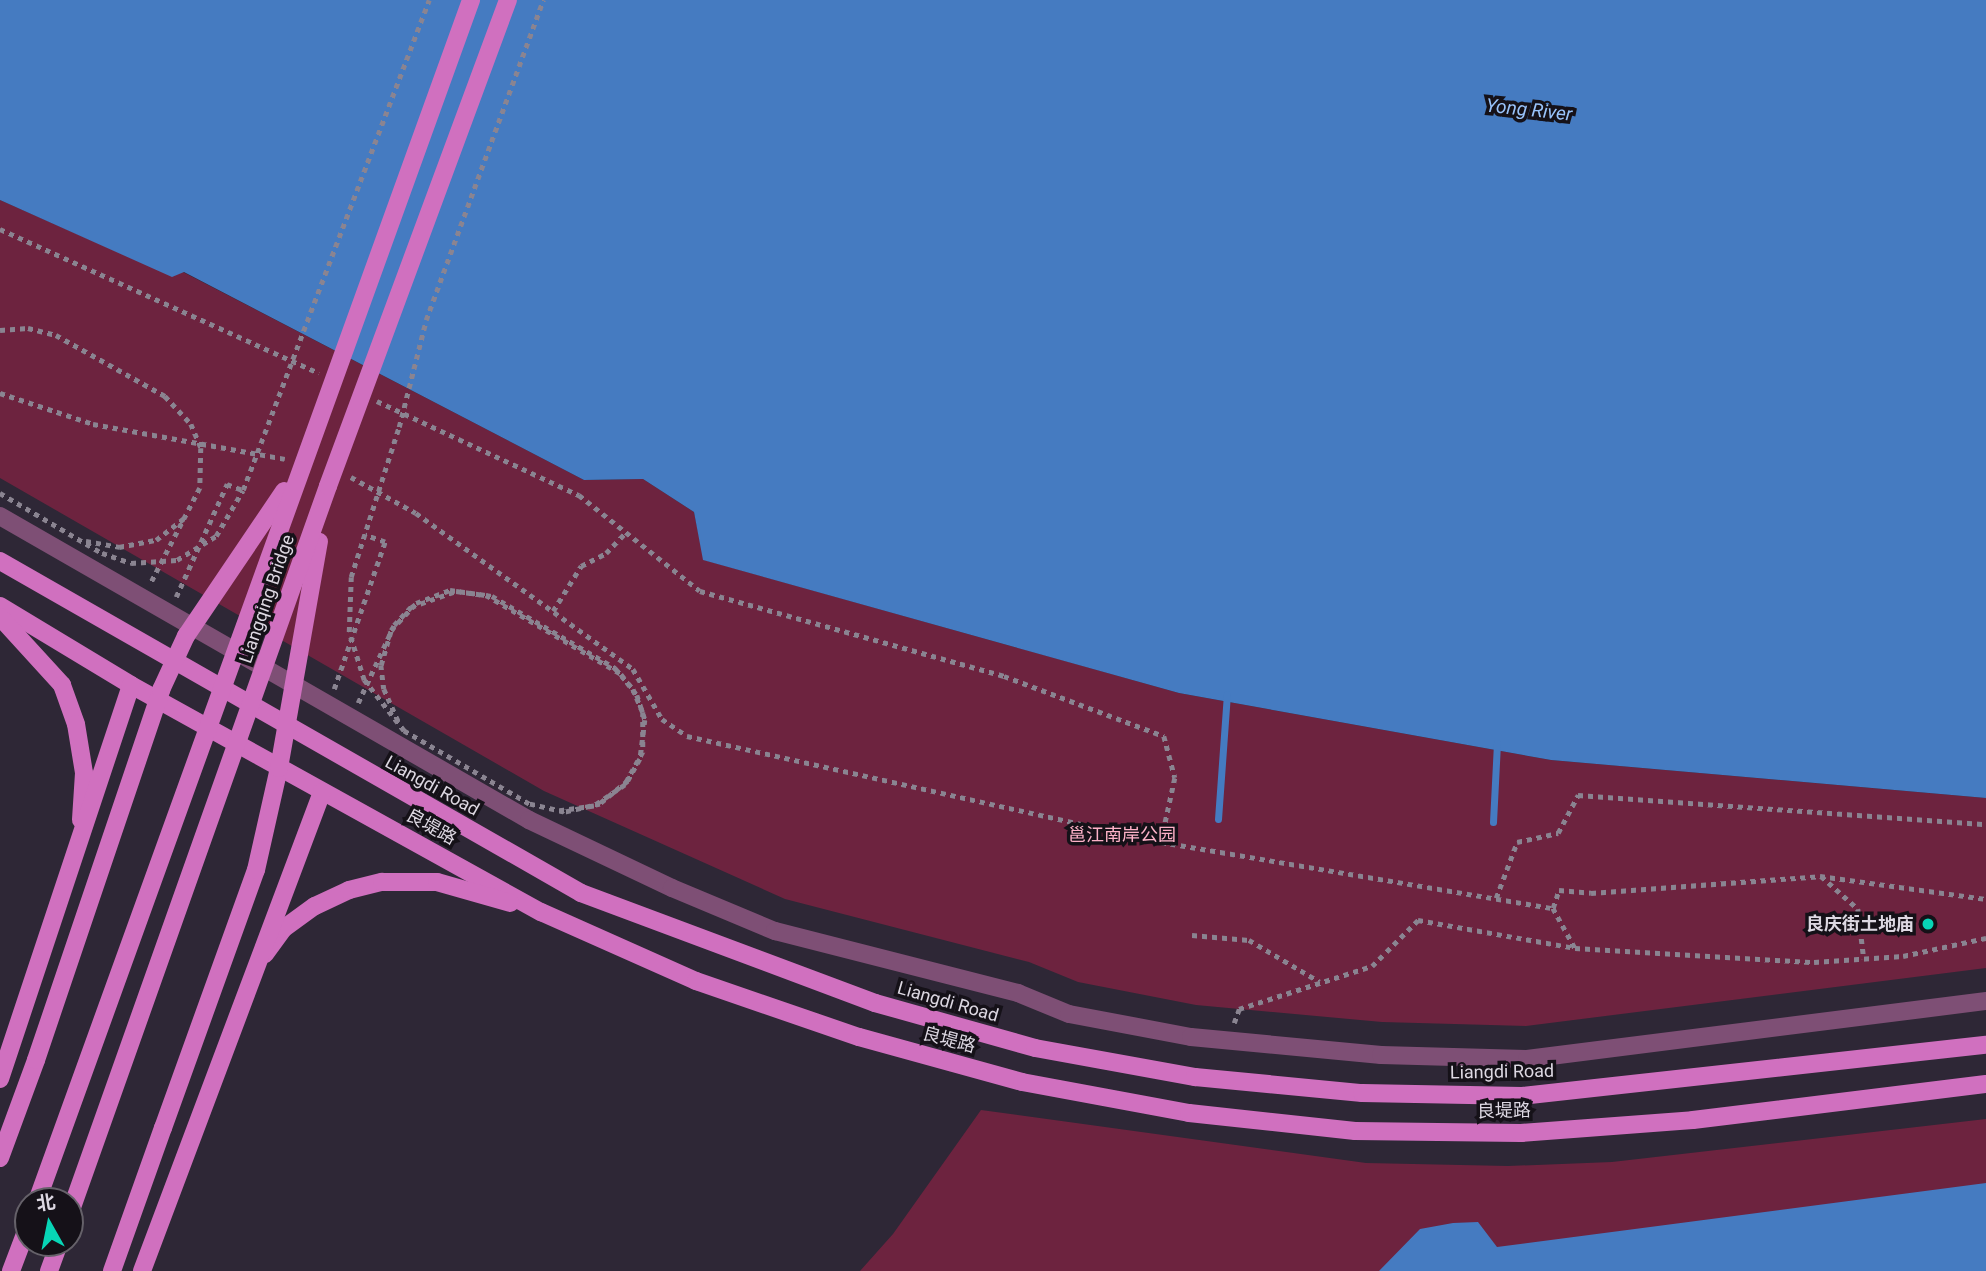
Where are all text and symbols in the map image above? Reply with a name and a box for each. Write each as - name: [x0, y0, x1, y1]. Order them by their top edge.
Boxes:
- water label: Yong River: [1485, 94, 1573, 126]
- street label: Liangqing Bridge: [235, 532, 299, 666]
- street label: Liangdi Road: [381, 751, 483, 821]
- street label: 良堤路: [402, 804, 460, 850]
- park label: 邕江南岸公园: [1068, 824, 1176, 846]
- place label: 良庆街土地庙: [1806, 913, 1914, 935]
- marker: 良庆街土地庙: [1920, 916, 1936, 932]
- street label: Liangdi Road: [895, 977, 1001, 1027]
- street label: 良堤路: [920, 1023, 978, 1057]
- street label: Liangdi Road: [1450, 1060, 1554, 1084]
- street label: 良堤路: [1477, 1100, 1531, 1122]
- north arrow: [14, 1187, 84, 1257]
- text: 北: [35, 1190, 57, 1216]

